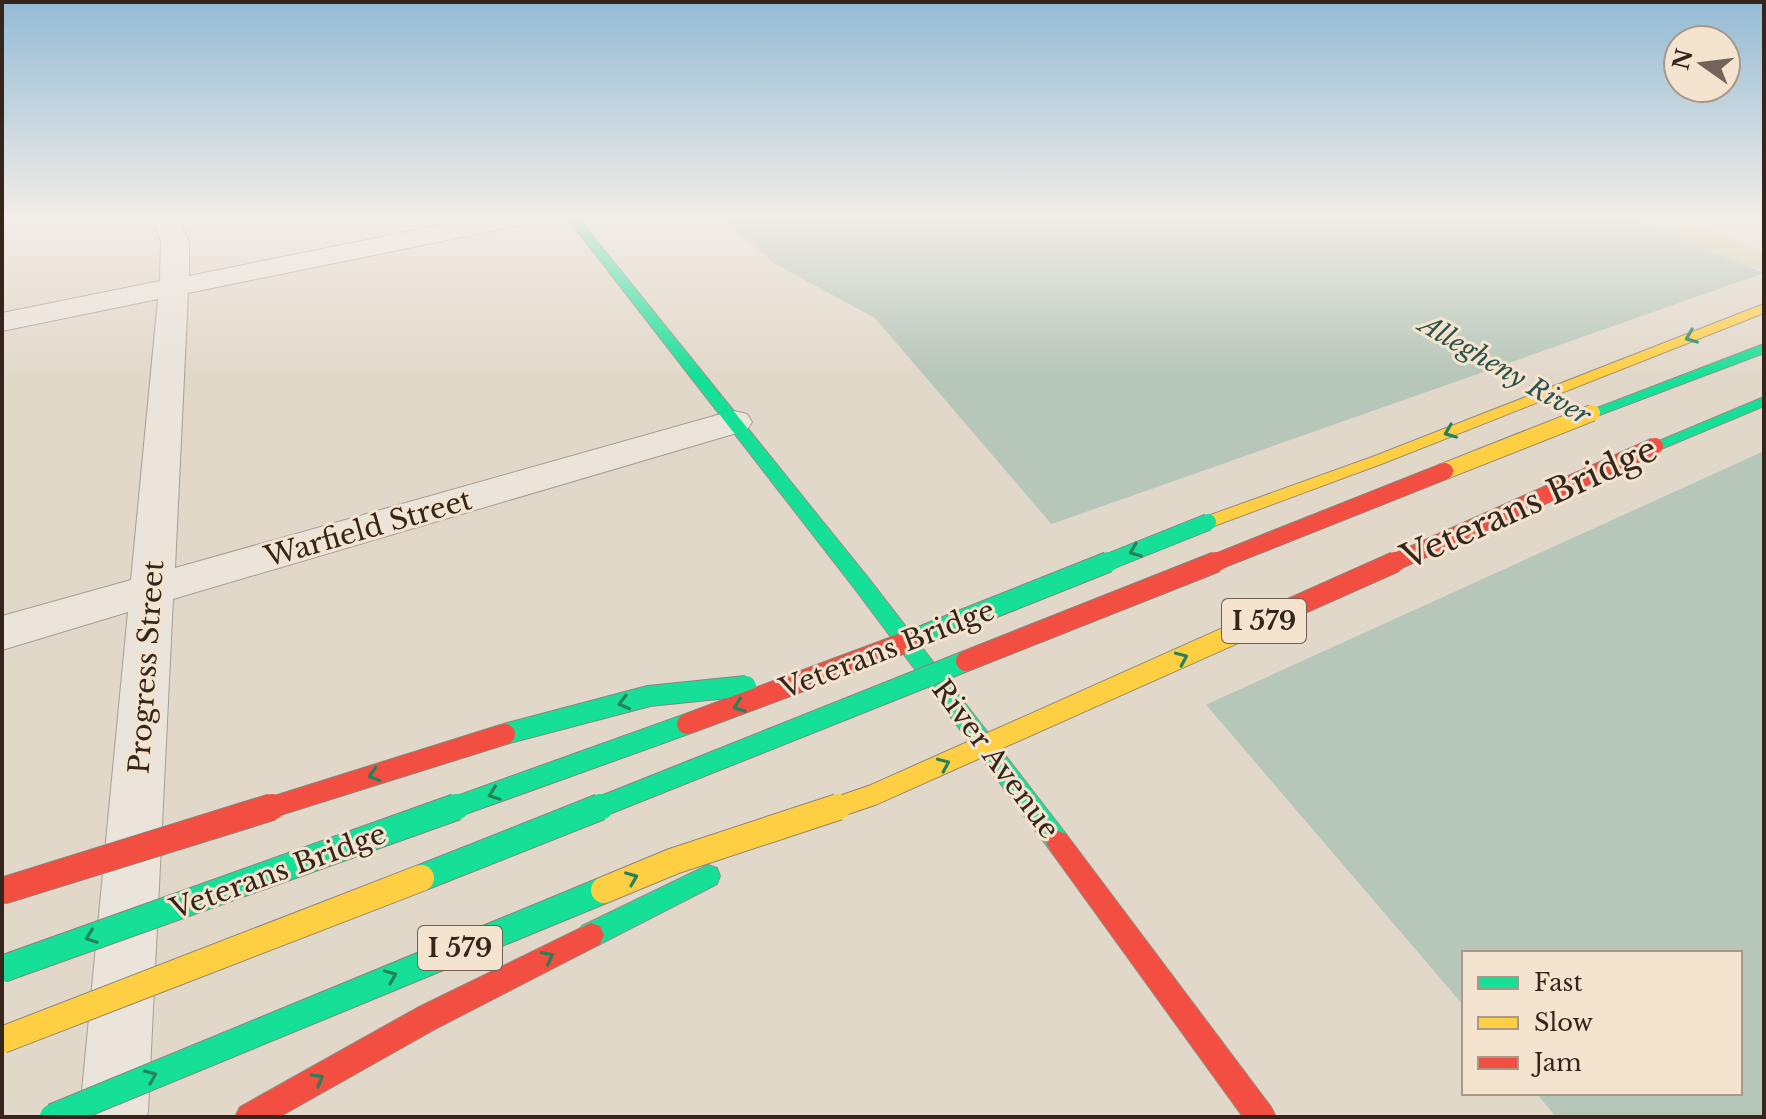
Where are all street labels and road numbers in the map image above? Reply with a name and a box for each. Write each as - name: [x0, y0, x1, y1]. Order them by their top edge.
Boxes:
- street label: Veterans Bridge: [1394, 428, 1664, 579]
- street label: Warfield Street: [260, 482, 476, 575]
- street label: Progress Street: [122, 559, 171, 775]
- street label: Veterans Bridge: [774, 592, 999, 707]
- road number: I 579: [1222, 599, 1306, 643]
- street label: River Avenue: [924, 673, 1067, 846]
- street label: Veterans Bridge: [165, 816, 391, 927]
- road number: I 579: [418, 926, 502, 970]

